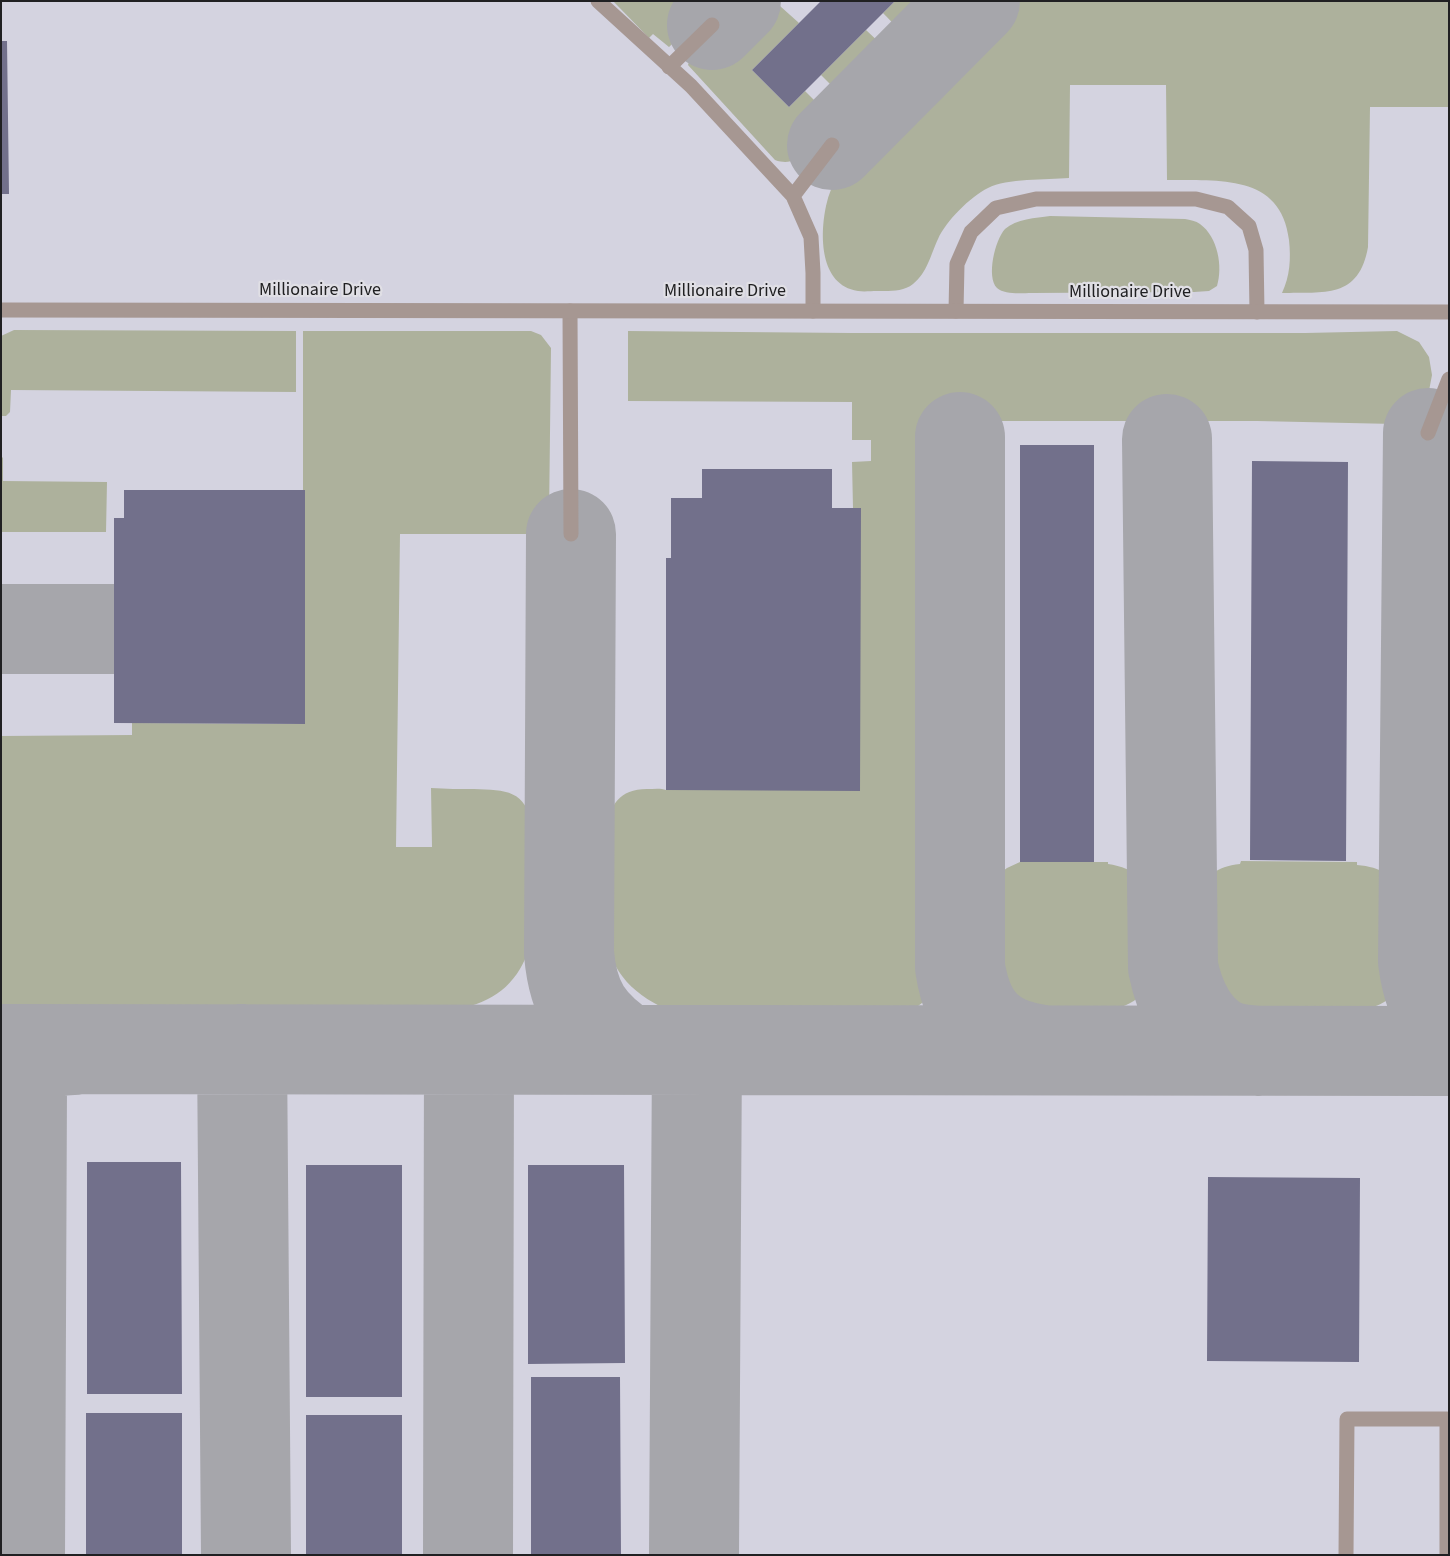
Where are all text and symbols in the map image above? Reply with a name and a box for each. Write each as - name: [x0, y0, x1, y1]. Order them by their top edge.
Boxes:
- street label: Millionaire Drive: [259, 280, 381, 302]
- street label: Millionaire Drive: [664, 281, 786, 303]
- street label: Millionaire Drive: [1069, 282, 1191, 304]

